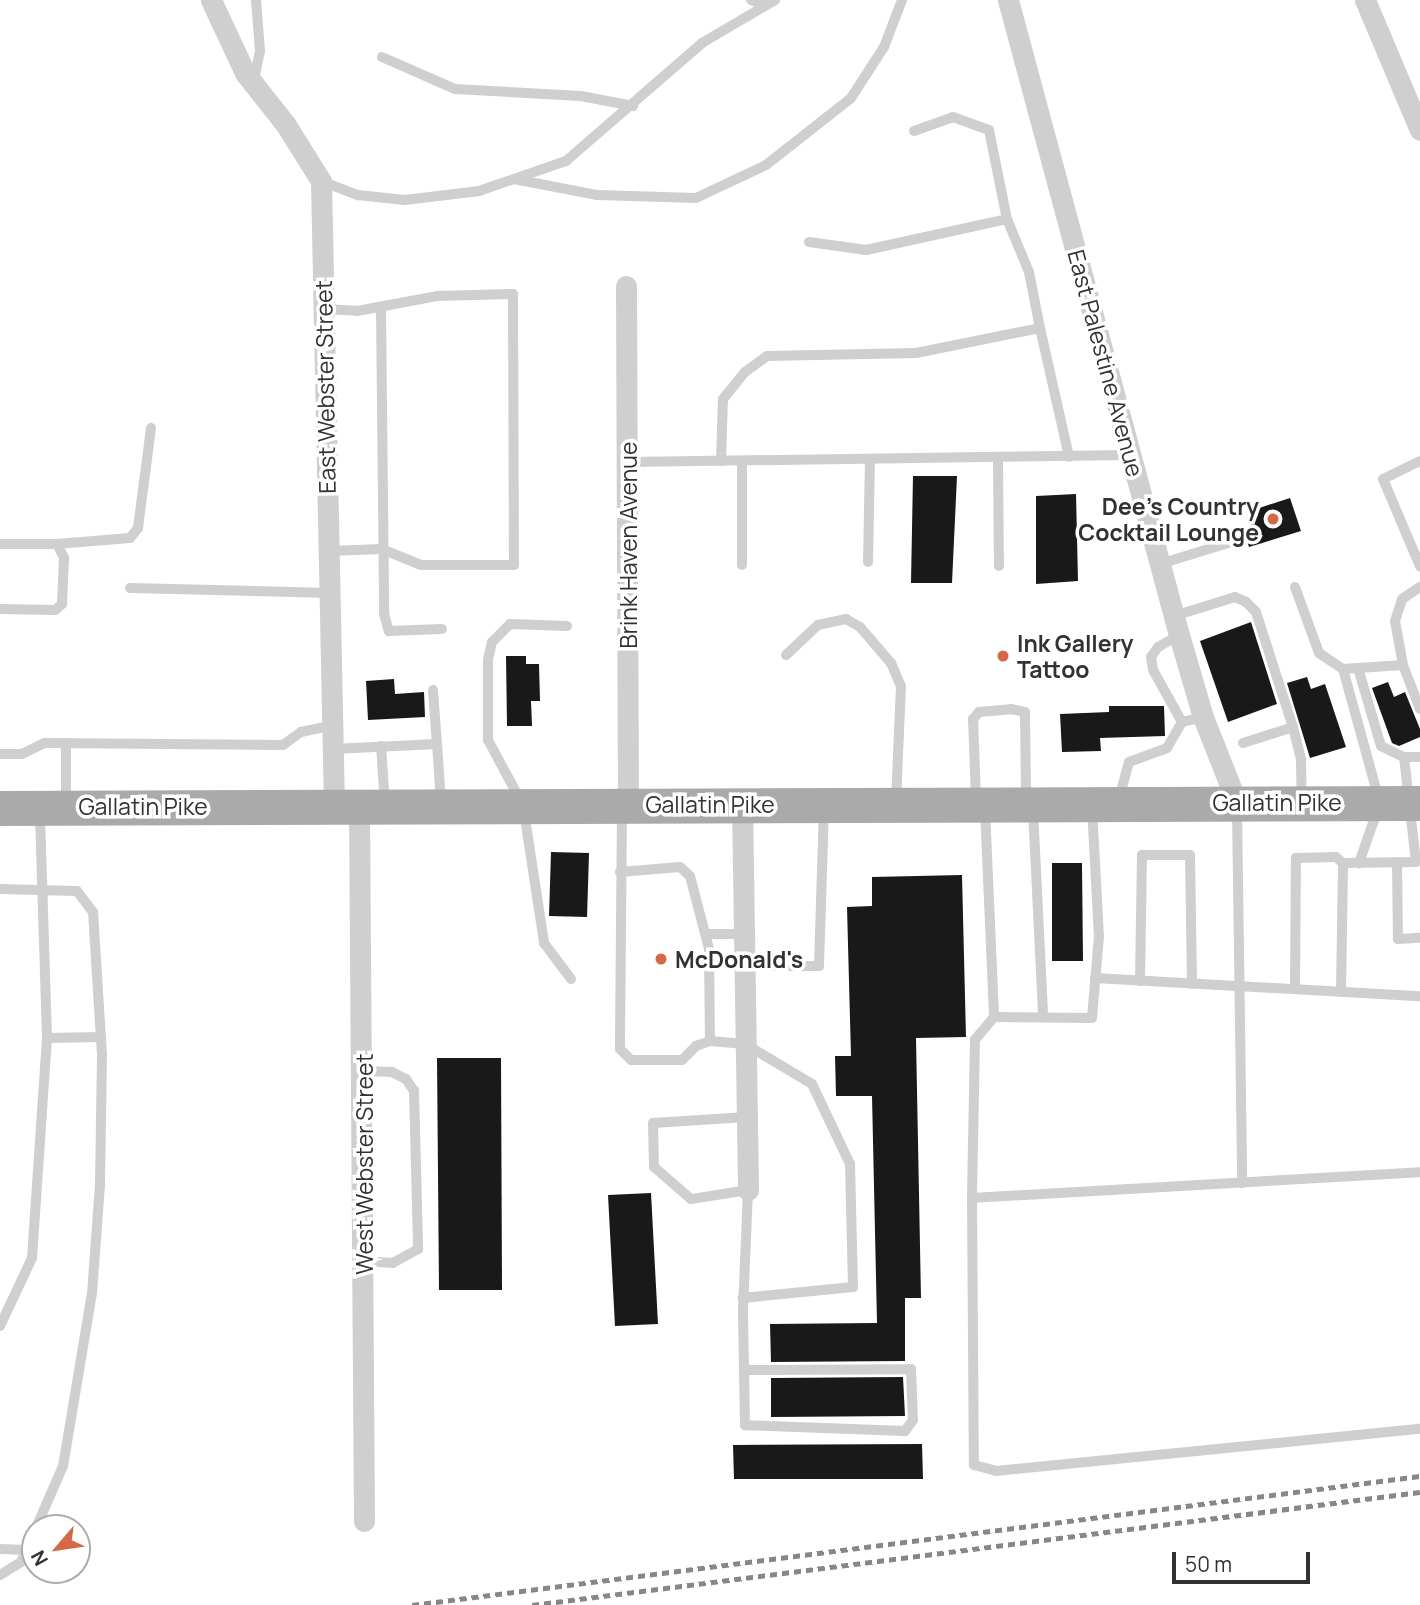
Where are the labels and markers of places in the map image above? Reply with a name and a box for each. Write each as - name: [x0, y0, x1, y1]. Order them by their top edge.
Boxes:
- place label: Dee's Country Cocktail Lounge: [1078, 492, 1259, 546]
- marker: Dee's Country Cocktail Lounge: [1265, 511, 1281, 527]
- place label: Ink Gallery Tattoo: [1017, 629, 1133, 683]
- marker: Ink Gallery Tattoo: [995, 648, 1011, 664]
- place label: McDonald's: [675, 945, 803, 973]
- marker: McDonald's: [653, 951, 669, 967]

